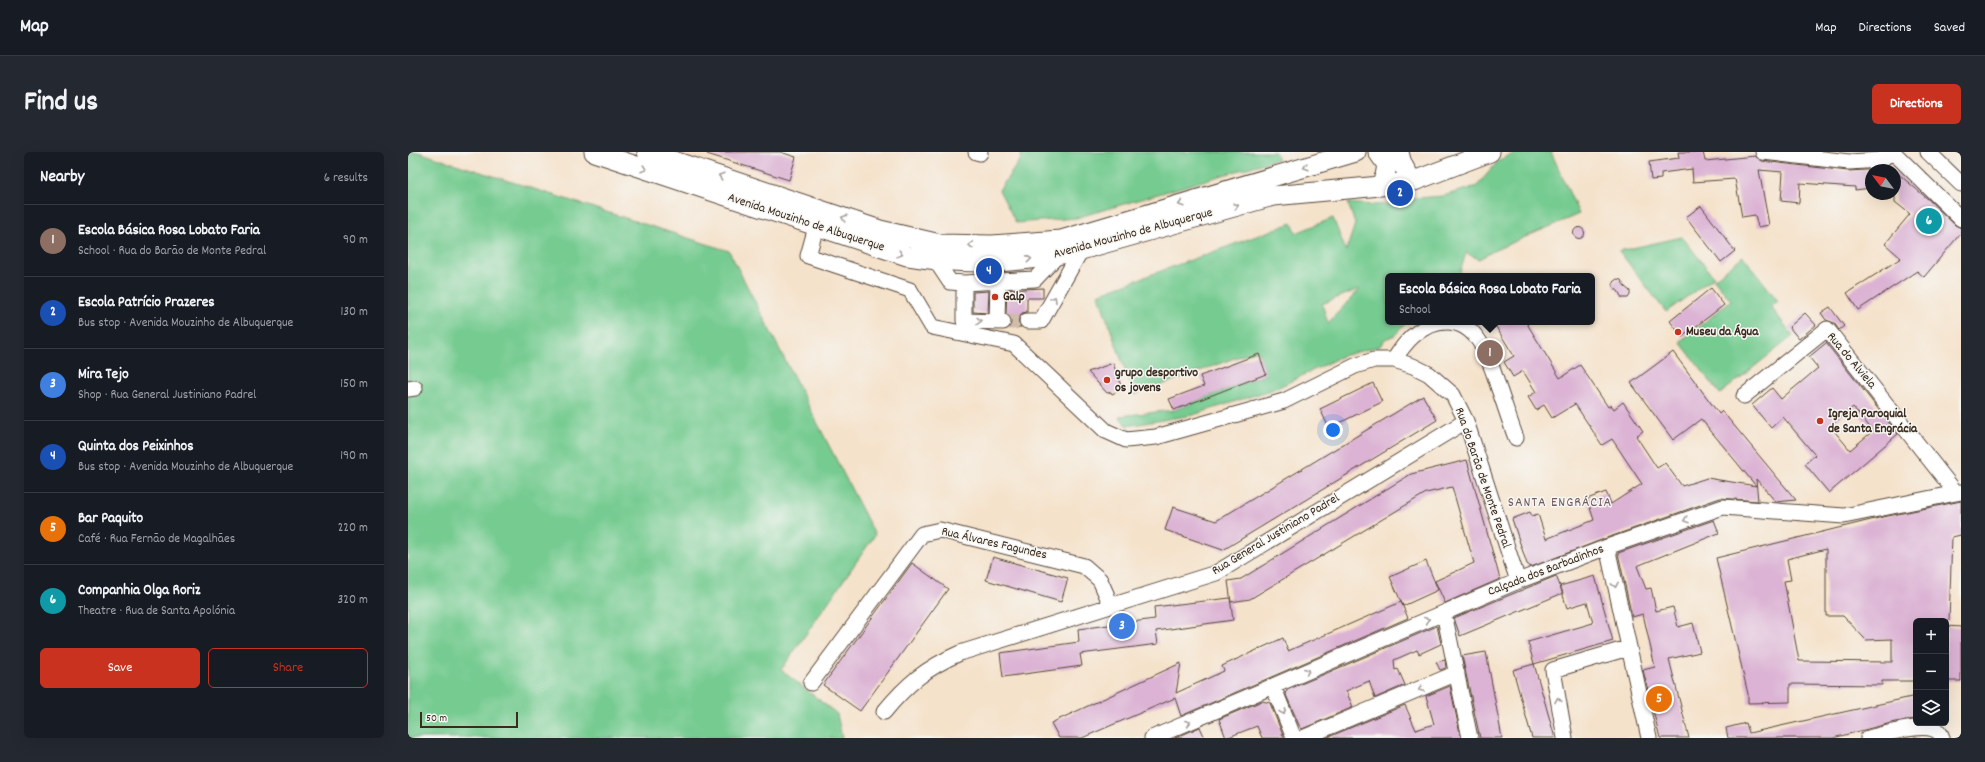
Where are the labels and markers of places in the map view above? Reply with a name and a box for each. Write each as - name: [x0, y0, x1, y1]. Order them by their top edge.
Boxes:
- pin: 2: [1387, 178, 1413, 208]
- pin: 6: [1916, 206, 1942, 236]
- pin: 4: [976, 256, 1002, 286]
- place label: Galp: [1003, 288, 1025, 307]
- marker: Galp: [990, 292, 1000, 302]
- place label: Museu da Água: [1686, 323, 1759, 342]
- marker: Museu da Água: [1673, 327, 1683, 337]
- pin: 1: [1477, 338, 1503, 368]
- place label: grupo desportivo os jovens: [1115, 364, 1198, 398]
- marker: grupo desportivo os jovens: [1102, 375, 1112, 385]
- place label: Igreja Paroquial de Santa Engrácia: [1828, 405, 1918, 439]
- marker: Igreja Paroquial de Santa Engrácia: [1815, 416, 1825, 426]
- pin: 3: [1109, 611, 1135, 641]
- pin: 5: [1646, 684, 1672, 714]

